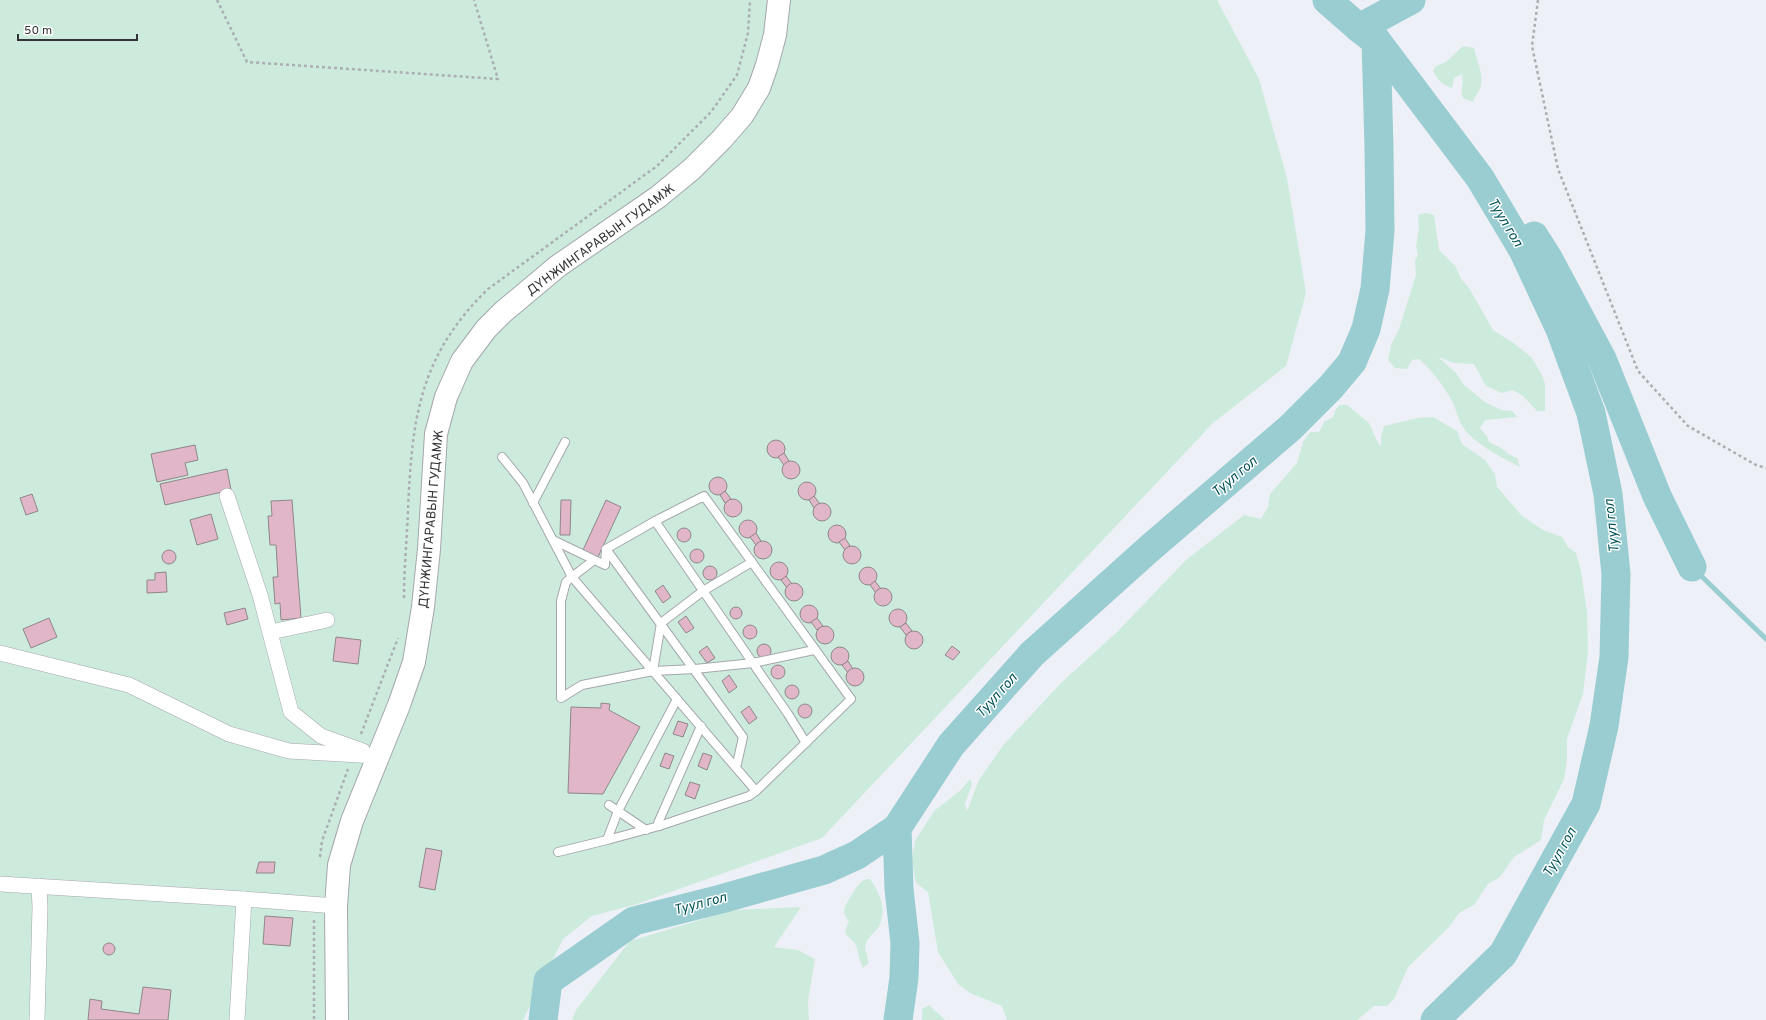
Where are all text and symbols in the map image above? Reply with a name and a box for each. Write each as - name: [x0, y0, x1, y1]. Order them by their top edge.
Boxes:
- scale bar: [18, 16, 137, 42]
- text: 50 m: [24, 23, 52, 39]
- street label: ДҮНЖИНГАРАВЫН ГУДАМЖ: [524, 181, 678, 300]
- water label: Туул гол: [1484, 195, 1526, 251]
- street label: ДҮНЖИНГАРАВЫН ГУДАМЖ: [416, 429, 448, 609]
- water label: Туул гол: [1209, 453, 1262, 501]
- water label: Туул гол: [1601, 497, 1624, 554]
- water label: Туул гол: [973, 670, 1022, 722]
- water label: Туул гол: [1540, 824, 1581, 880]
- water label: Туул гол: [672, 889, 730, 920]

